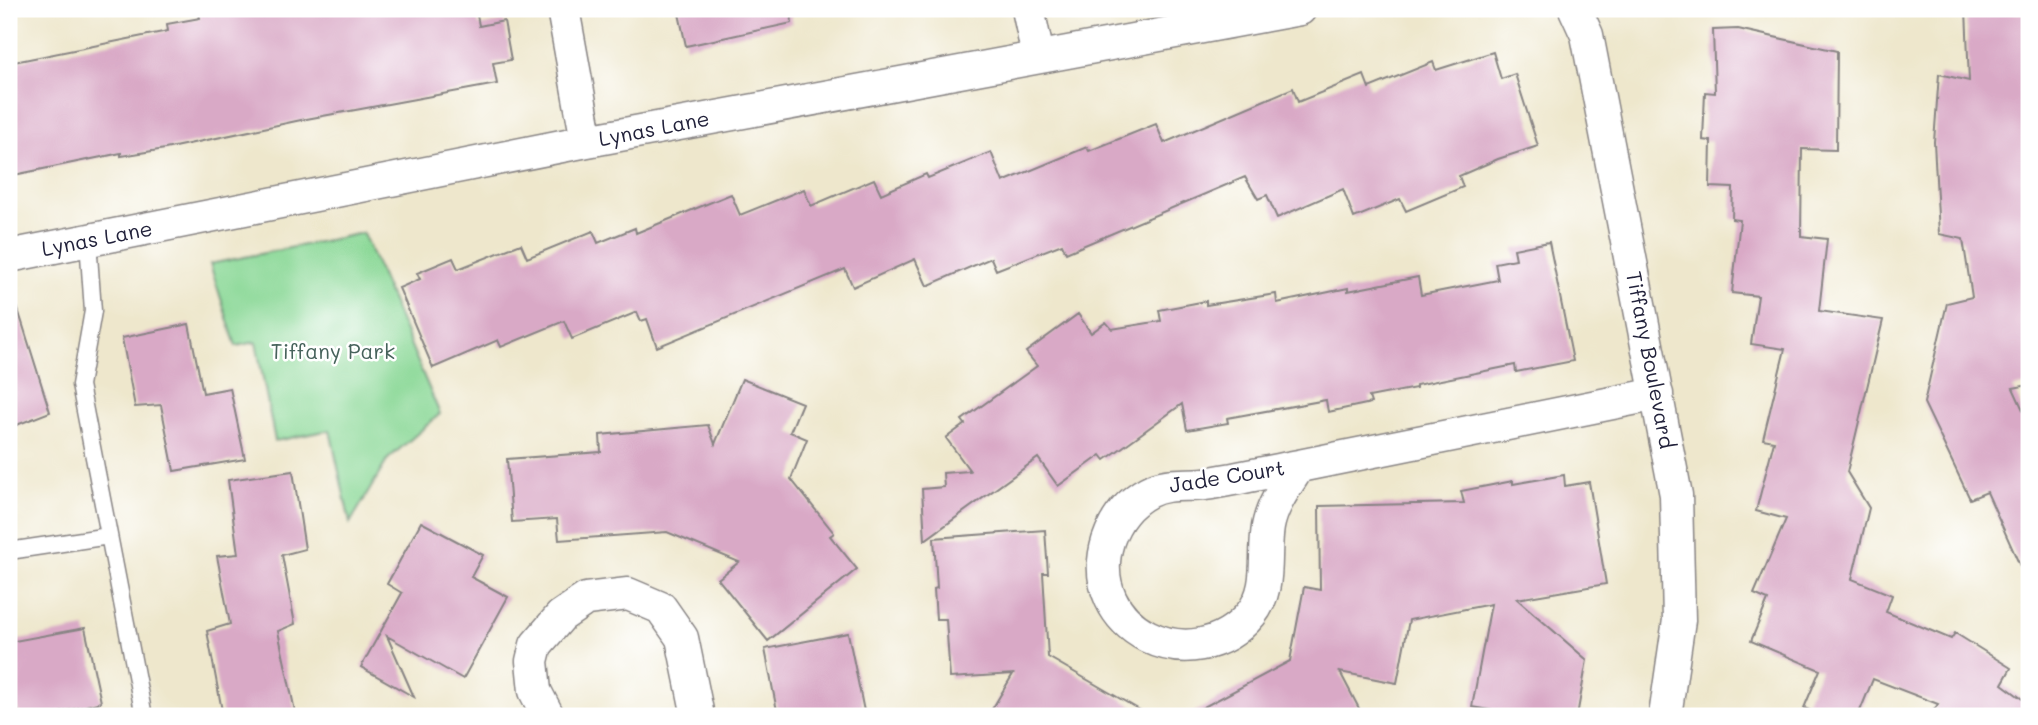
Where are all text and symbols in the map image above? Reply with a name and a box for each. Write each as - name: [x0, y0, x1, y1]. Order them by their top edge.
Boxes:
- street label: Lynas Lane: [596, 104, 711, 152]
- street label: Lynas Lane: [39, 214, 154, 262]
- street label: Tiffany Boulevard: [1621, 269, 1682, 451]
- park label: Tiffany Park: [271, 337, 395, 364]
- street label: Jade Court: [1167, 453, 1286, 498]

